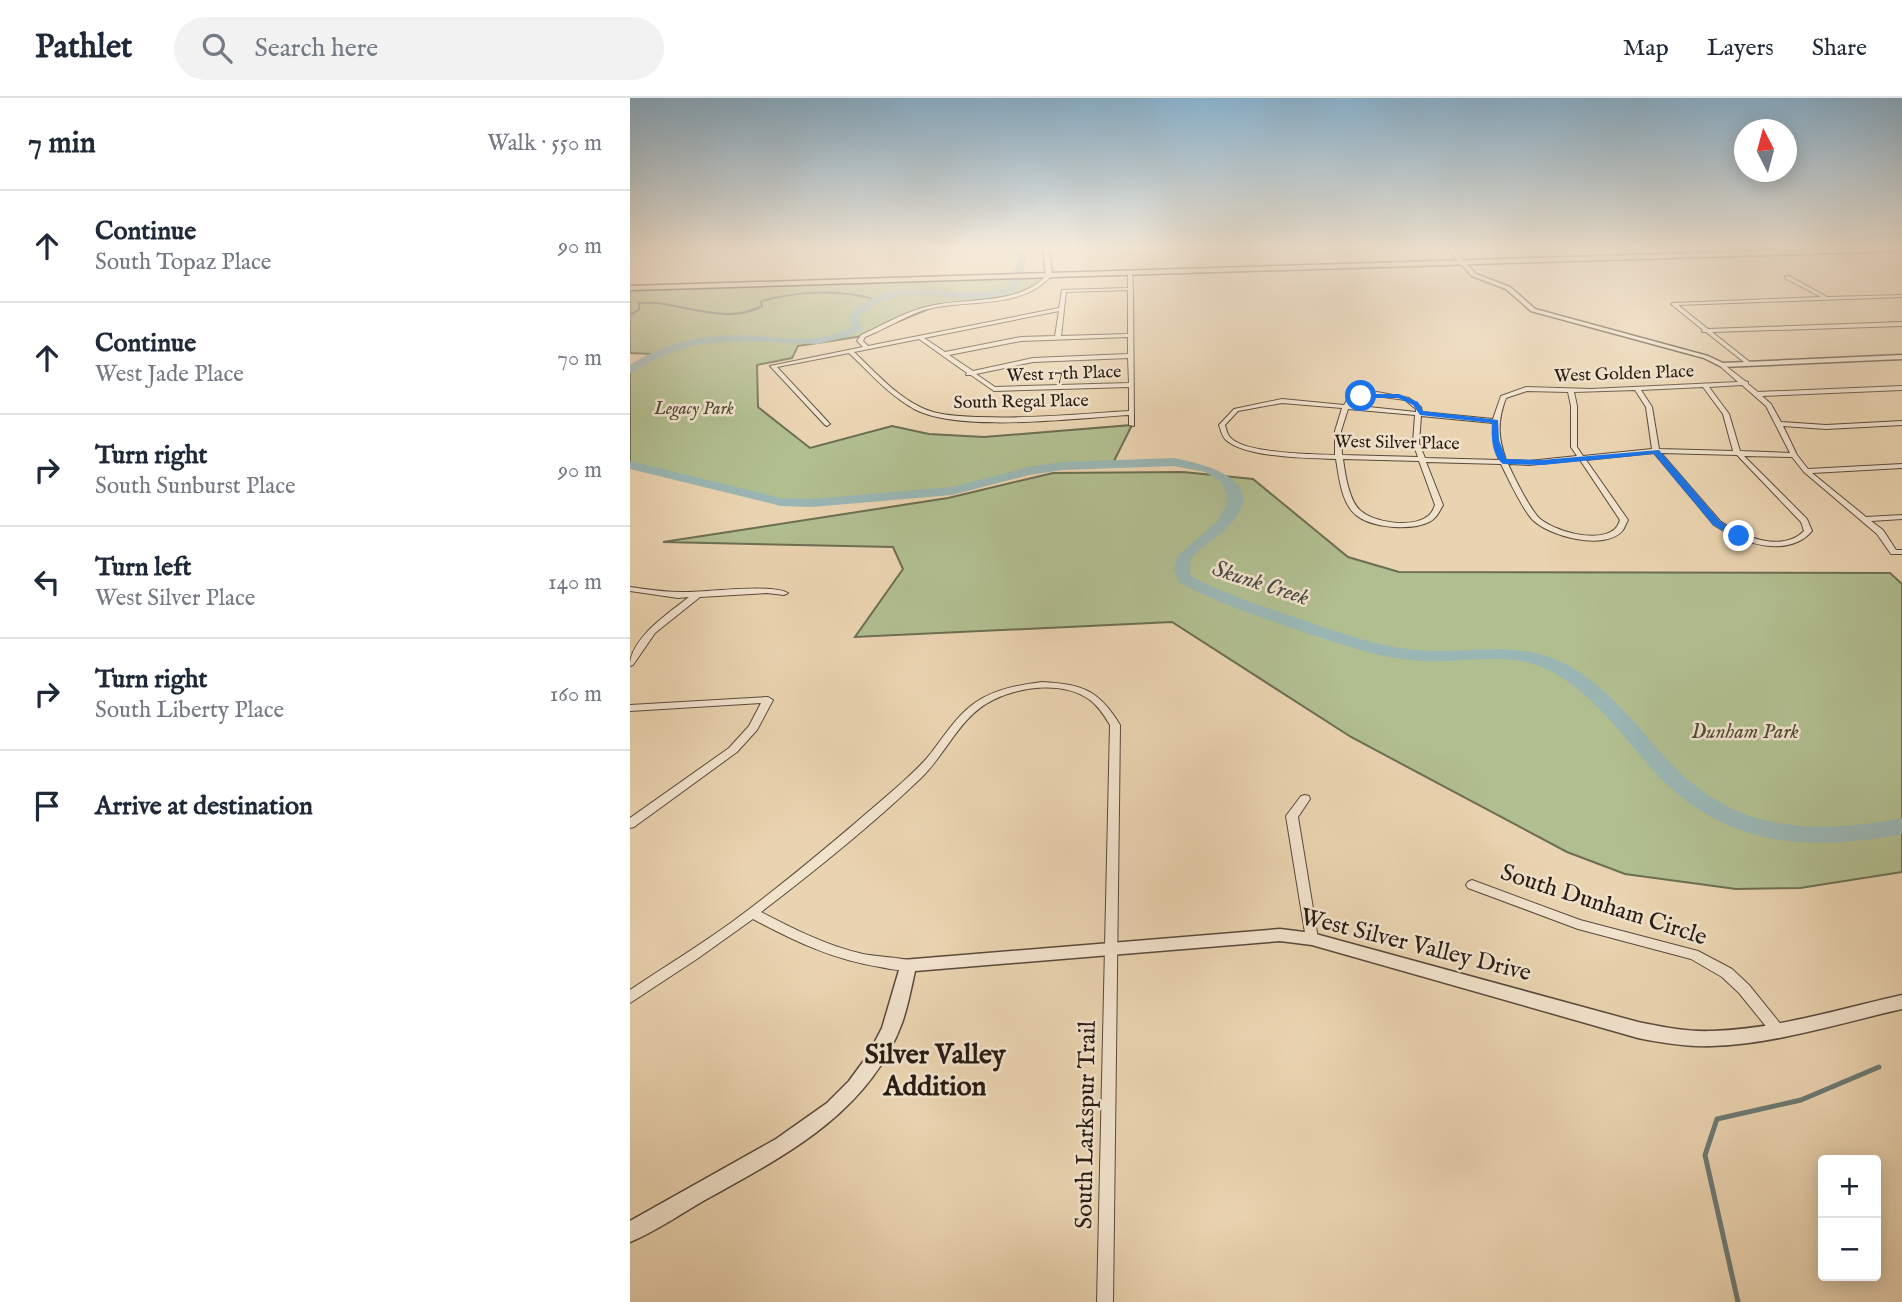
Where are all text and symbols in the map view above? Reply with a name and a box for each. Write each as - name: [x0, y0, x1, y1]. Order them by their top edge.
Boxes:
- search box: [174, 17, 664, 80]
- text: Pathlet: [35, 27, 132, 69]
- icon: search: [198, 29, 236, 67]
- text: Search here: [254, 32, 378, 65]
- text: Map: [1623, 33, 1669, 64]
- text: Layers: [1707, 33, 1774, 64]
- text: Share: [1812, 33, 1867, 64]
- north arrow: [1734, 119, 1797, 182]
- text: 7 min: [28, 125, 96, 163]
- text: Walk · 550 m: [487, 129, 602, 158]
- text: Continue: [95, 215, 196, 248]
- icon: ahead: [28, 227, 66, 265]
- text: 90 m: [558, 232, 602, 261]
- text: South Topaz Place: [95, 248, 271, 277]
- text: Continue: [95, 327, 196, 360]
- icon: ahead: [28, 339, 66, 377]
- text: 70 m: [557, 344, 602, 373]
- text: West Jade Place: [95, 360, 244, 389]
- street label: West 17th Place: [1006, 361, 1122, 388]
- street label: West Golden Place: [1554, 361, 1695, 388]
- route start: [1345, 380, 1376, 411]
- street label: South Regal Place: [953, 390, 1089, 415]
- park label: Legacy Park: [653, 398, 734, 421]
- street label: West Silver Place: [1334, 431, 1460, 456]
- text: Turn right: [95, 439, 208, 472]
- icon: right: [28, 451, 66, 489]
- text: 90 m: [558, 456, 602, 485]
- text: South Sunburst Place: [95, 472, 296, 501]
- route end: [1723, 520, 1754, 551]
- text: Turn left: [95, 551, 192, 584]
- water label: Skunk Creek: [1209, 554, 1313, 613]
- icon: left: [28, 563, 66, 601]
- text: 140 m: [548, 568, 602, 597]
- text: West Silver Place: [95, 584, 255, 613]
- text: Turn right: [95, 663, 208, 696]
- icon: right: [28, 675, 66, 713]
- text: 160 m: [550, 680, 602, 709]
- text: South Liberty Place: [95, 696, 284, 725]
- park label: Dunham Park: [1691, 719, 1799, 746]
- icon: arrive: [28, 787, 66, 825]
- text: Arrive at destination: [95, 790, 313, 823]
- street label: South Dunham Circle: [1496, 857, 1711, 953]
- street label: West Silver Valley Drive: [1297, 902, 1534, 989]
- street label: South Larkspur Trail: [1069, 1020, 1104, 1230]
- district label: Silver Valley Addition: [864, 1038, 1007, 1105]
- map controls: [1818, 1155, 1881, 1281]
- button: +: [1818, 1155, 1881, 1218]
- button: −: [1818, 1218, 1881, 1281]

